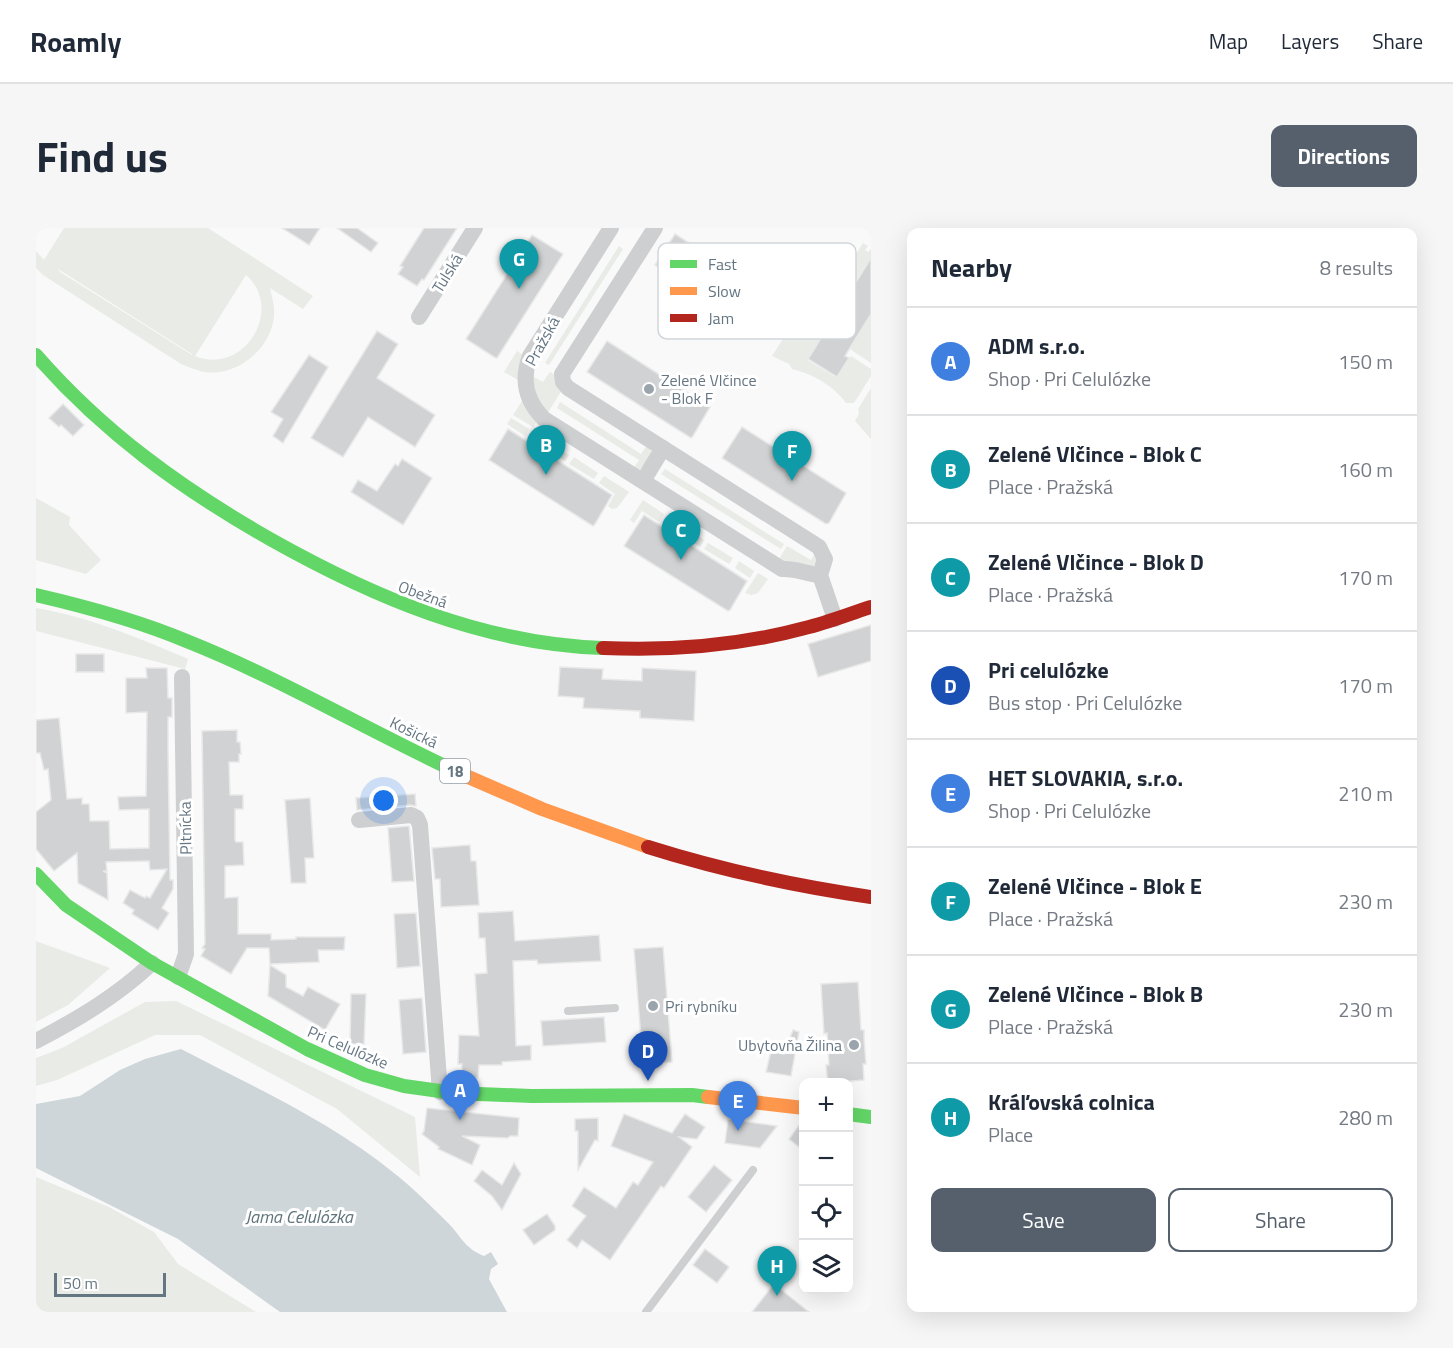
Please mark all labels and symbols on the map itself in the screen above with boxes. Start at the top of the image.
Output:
pin: G [500,239,538,289]
legend [658,243,856,339]
street label: Tulská [426,249,468,297]
text: Fast [708,252,737,276]
text: Slow [708,279,741,303]
text: Jam [708,306,734,330]
street label: Pražská [519,312,565,370]
place label: Zelené Vlčince - Blok F [661,368,757,410]
marker: Zelené Vlčince - Blok F [642,382,656,396]
pin: B [526,426,566,475]
pin: F [772,432,812,481]
pin: C [662,510,700,560]
street label: Obežná [395,574,451,614]
street label: Košická [386,710,442,754]
road number: 18 [440,759,470,783]
your location [369,786,398,815]
street label: Pltnícka [173,801,197,855]
place label: Pri rybníku [665,994,737,1018]
marker: Pri rybníku [646,999,660,1013]
street label: Pri Celulózke [304,1019,392,1075]
pin: D [628,1032,668,1081]
place label: Ubytovňa Žilina [738,1033,842,1057]
marker: Ubytovňa Žilina [847,1038,861,1052]
pin: A [440,1070,480,1120]
pin: E [718,1082,758,1131]
water label: Jama Celulózka [245,1203,354,1230]
pin: H [758,1246,796,1296]
scale bar [54,1270,166,1298]

